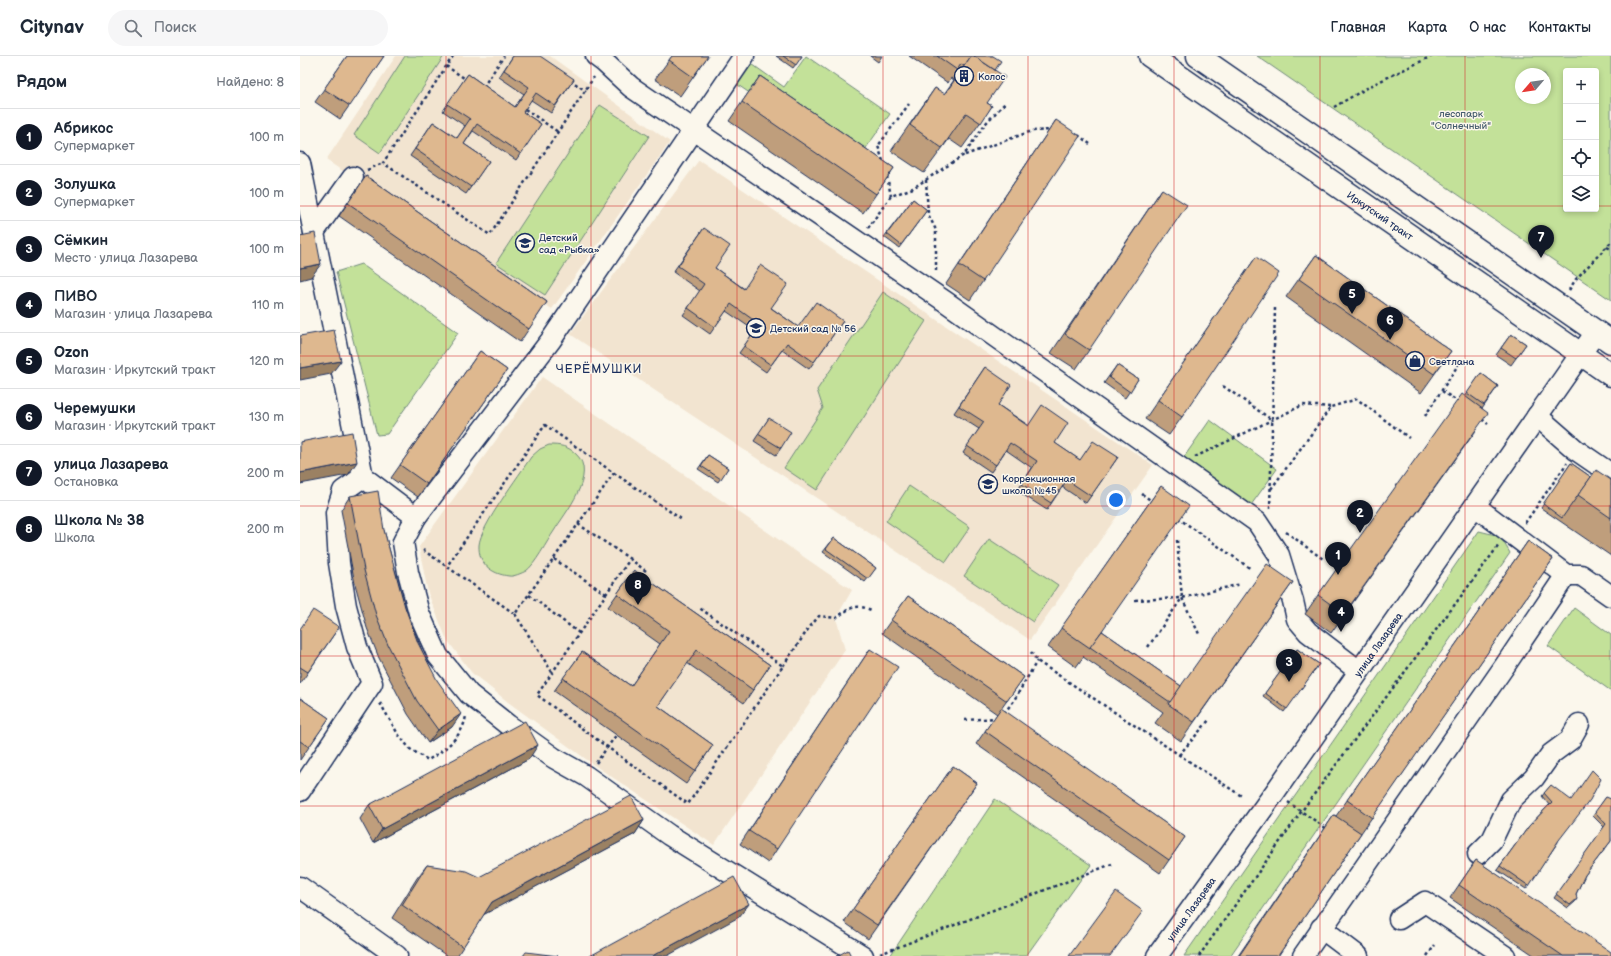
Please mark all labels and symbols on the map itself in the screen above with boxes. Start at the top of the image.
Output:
building icon: Колос [953,65,975,87]
north arrow [1515,68,1551,104]
place label: Колос [978,71,1005,83]
park label: лесопарк "Солнечный" [1431,108,1491,132]
street label: Иркутский тракт [1344,189,1415,243]
pin: 7 [1528,225,1554,258]
school or university icon: Детский сад «Рыбка» [514,232,536,254]
place label: Детский сад «Рыбка» [539,232,600,256]
pin: 5 [1339,281,1365,314]
pin: 6 [1377,307,1403,340]
school or university icon: Детский сад № 56 [745,317,767,339]
place label: Детский сад № 56 [770,323,856,335]
shop icon: Светлана [1404,350,1426,372]
place label: Светлана [1429,356,1474,368]
district label: ЧЕРЁМУШКИ [556,361,642,377]
school or university icon: Коррекционная школа №45 [977,473,999,495]
place label: Коррекционная школа №45 [1002,473,1076,497]
your location [1106,490,1126,510]
pin: 2 [1347,500,1373,533]
pin: 1 [1325,542,1351,575]
pin: 8 [625,572,651,605]
pin: 4 [1328,599,1354,632]
street label: улица Лазарева [1352,610,1405,680]
pin: 3 [1276,649,1302,682]
street label: улица Лазарева [1165,875,1219,944]

